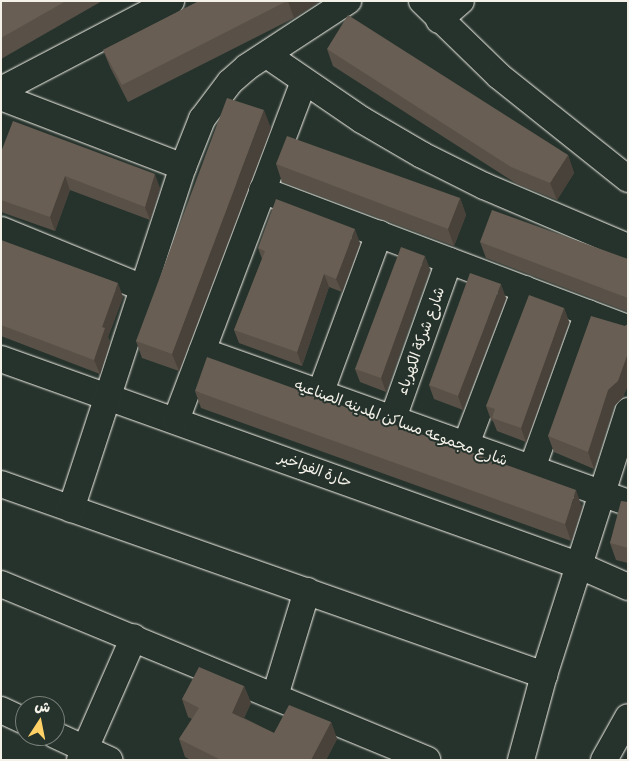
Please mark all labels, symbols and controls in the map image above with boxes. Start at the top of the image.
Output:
street label: شارع شركة الكهرباء [393,285,449,397]
street label: شارع مجموعه مساكن المدينه الصناعيه [292,376,510,470]
street label: حارة الفواخير [276,448,354,492]
north arrow [15,696,65,746]
text: ش [34,697,52,717]

